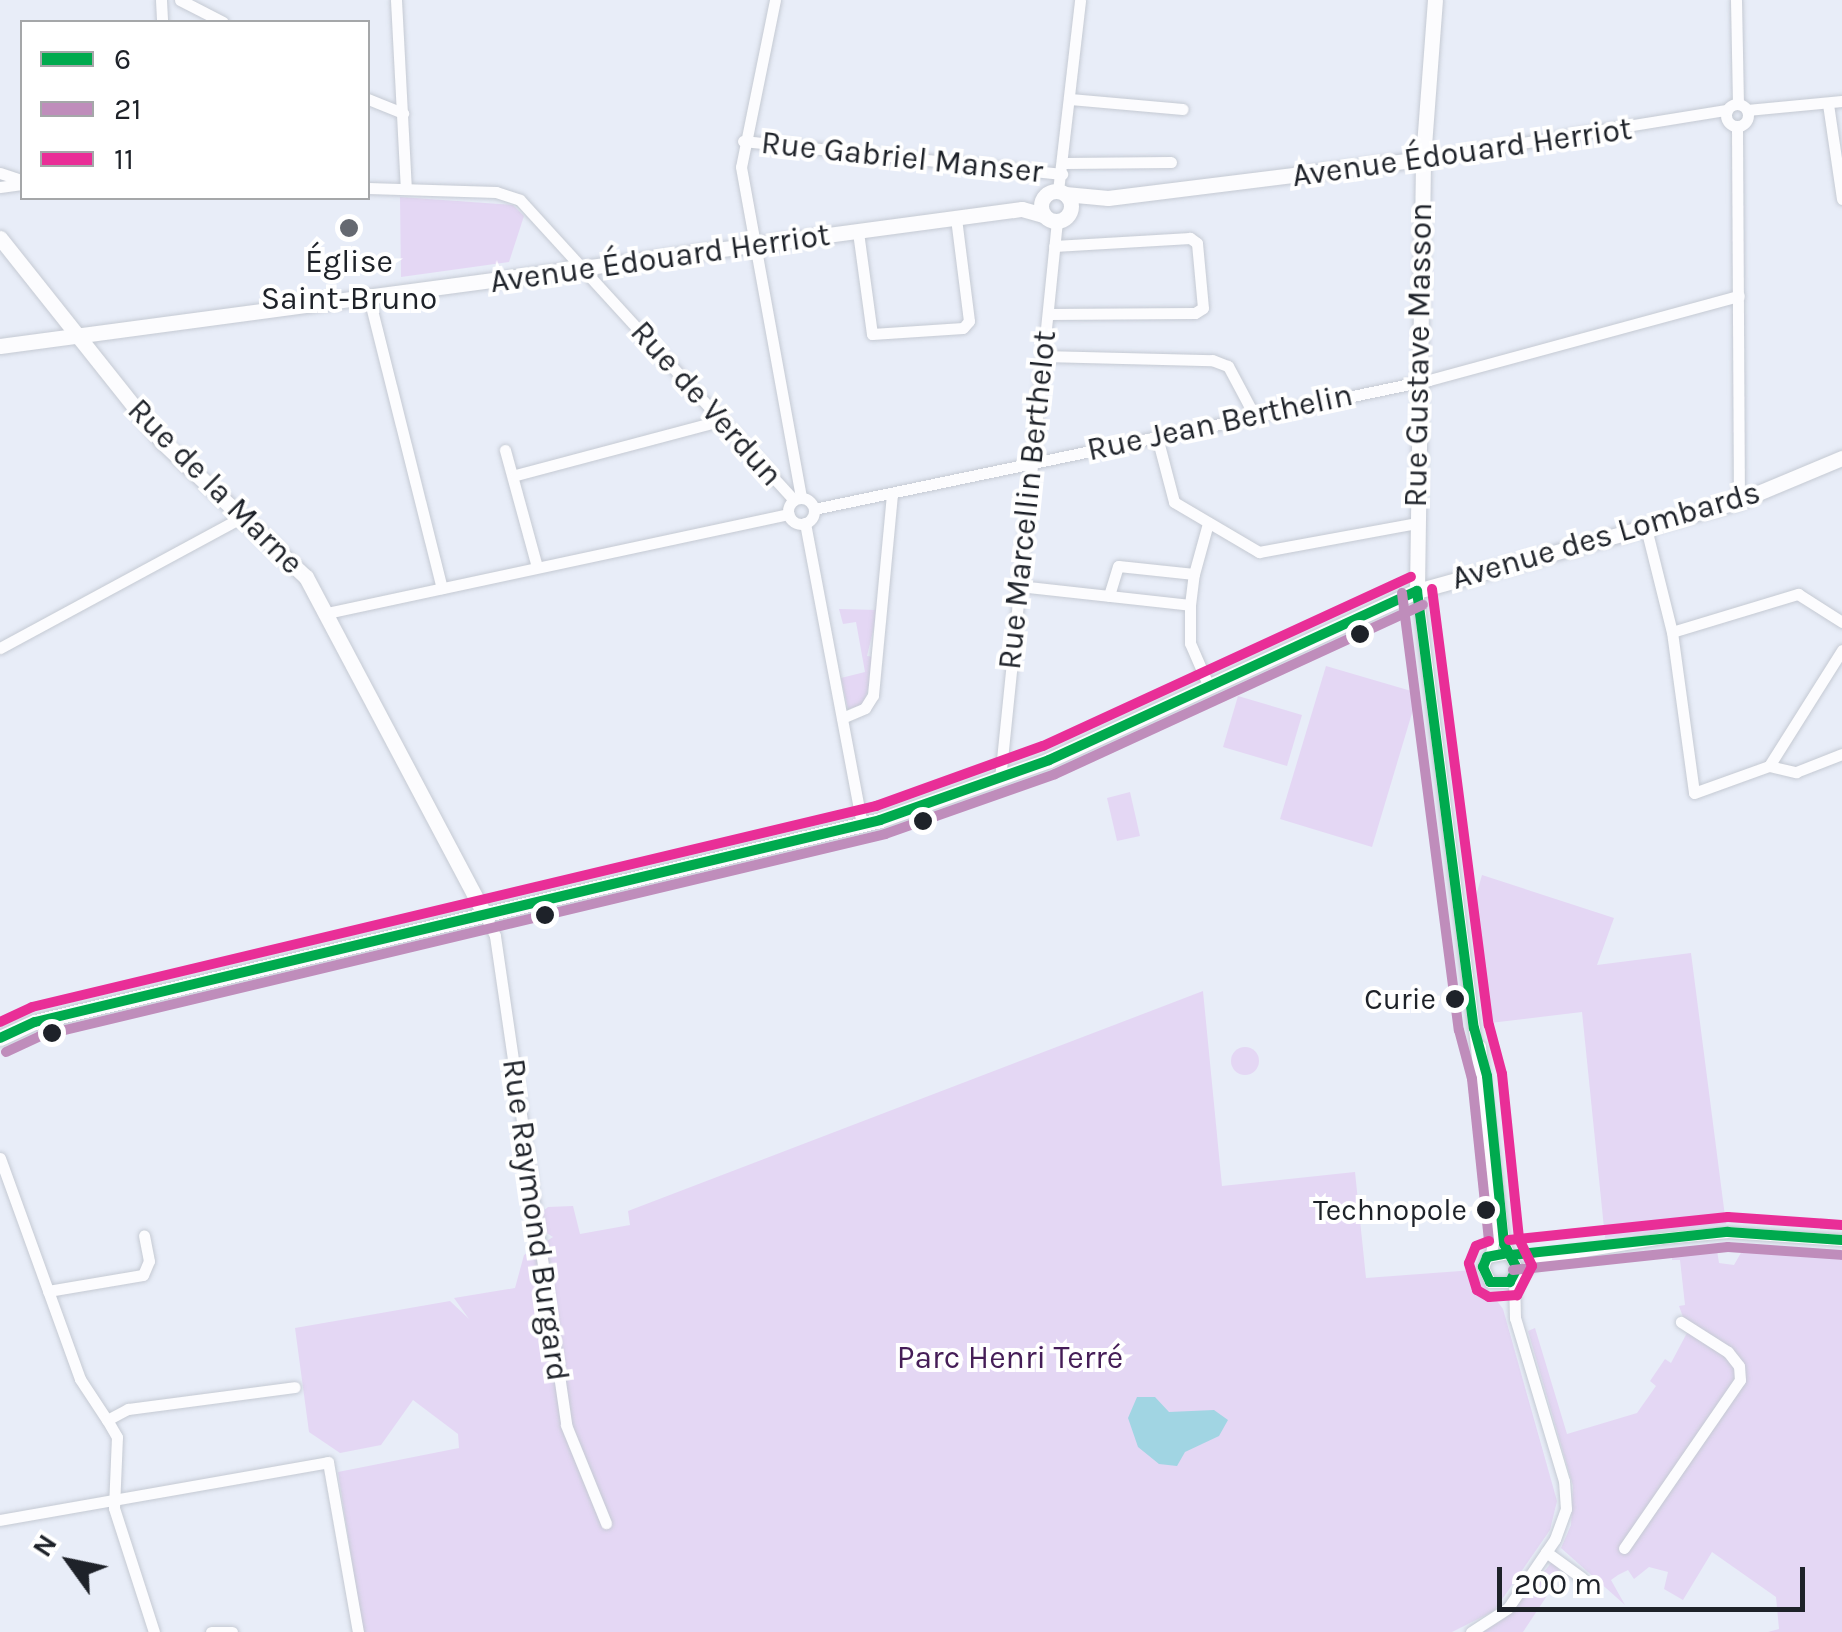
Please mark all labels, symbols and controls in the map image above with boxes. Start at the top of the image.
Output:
legend [20,20,370,200]
text: 6 [114,41,131,77]
text: 21 [114,91,141,127]
street label: Avenue Édouard Herriot [1290,110,1634,196]
street label: Rue Gabriel Manser [759,124,1045,192]
text: 11 [114,141,134,177]
street label: Rue Gustave Masson [1397,202,1441,508]
street label: Avenue Édouard Herriot [488,216,832,302]
marker: Église Saint-Bruno [338,217,360,239]
place label: Église Saint-Bruno [261,244,437,319]
street label: Rue de Verdun [622,314,790,494]
street label: Rue Marcellin Berthelot [991,329,1065,671]
street label: Rue Jean Berthelin [1084,376,1356,470]
street label: Rue de la Marne [119,391,311,583]
street label: Avenue des Lombards [1447,474,1765,598]
unlabelled marker [1350,624,1370,644]
unlabelled marker [913,811,933,831]
unlabelled marker [535,905,555,925]
place label: Curie [1364,981,1436,1017]
marker: Curie [1445,989,1465,1009]
unlabelled marker [42,1023,62,1043]
street label: Rue Raymond Burgard [493,1056,577,1384]
place label: Technopole [1313,1192,1467,1228]
marker: Technopole [1476,1200,1496,1220]
park label: Parc Henri Terré [897,1339,1123,1377]
north arrow [20,1512,120,1612]
text: N [25,1528,64,1563]
scale bar [1502,1547,1810,1609]
text: 200 m [1514,1566,1602,1602]

